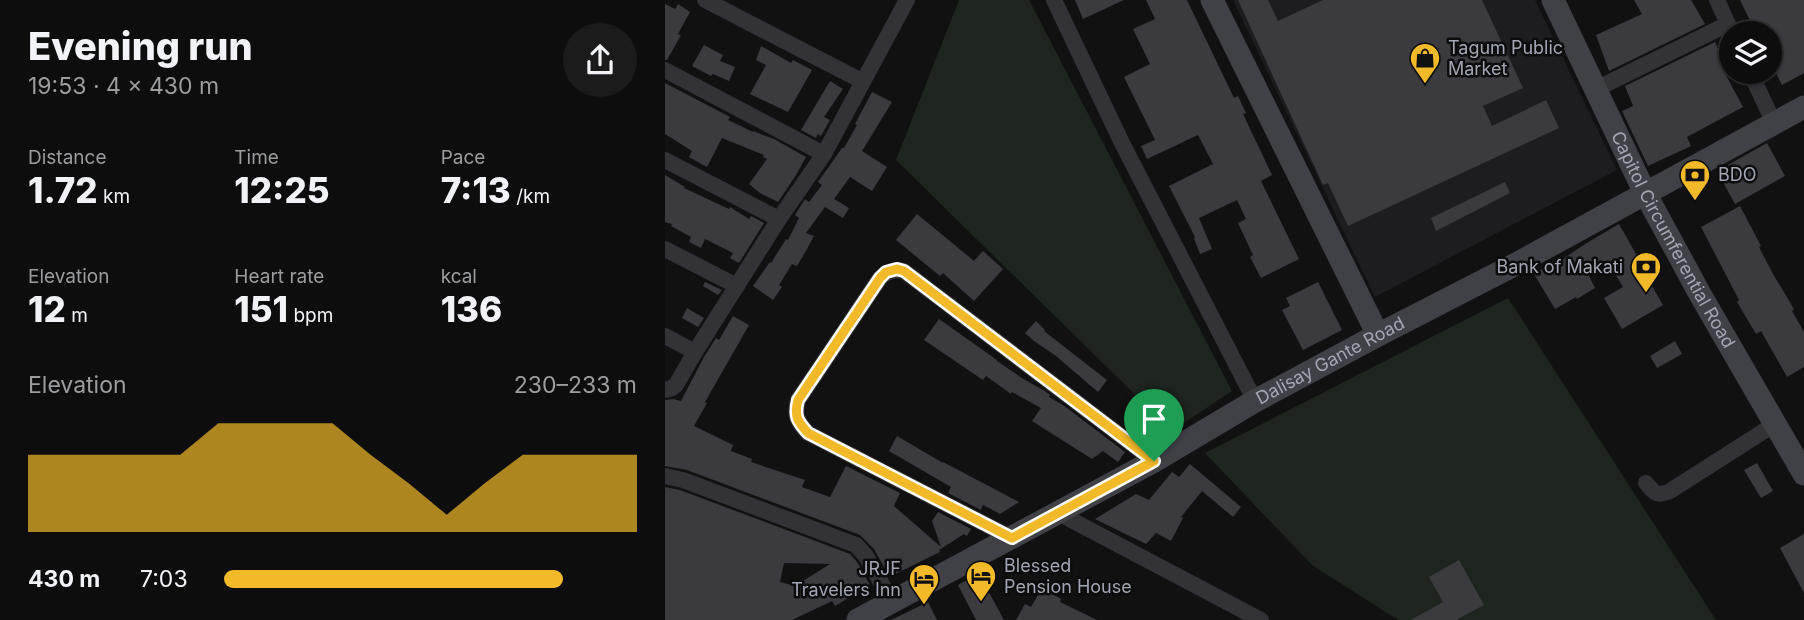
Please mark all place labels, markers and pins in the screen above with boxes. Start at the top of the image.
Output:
place label: Tagum Public Market [1448,37,1563,79]
shop icon: Tagum Public Market [1408,41,1442,85]
bank icon: BDO [1678,158,1712,202]
place label: BDO [1718,164,1757,185]
bank icon: Bank of Makati [1629,250,1663,294]
place label: Bank of Makati [1496,256,1623,277]
pin [1124,389,1184,461]
place label: Blessed Pension House [1004,555,1132,597]
place label: JRJF Travelers Inn [791,558,901,600]
hotel icon: Blessed Pension House [964,559,998,603]
hotel icon: JRJF Travelers Inn [907,562,941,606]

